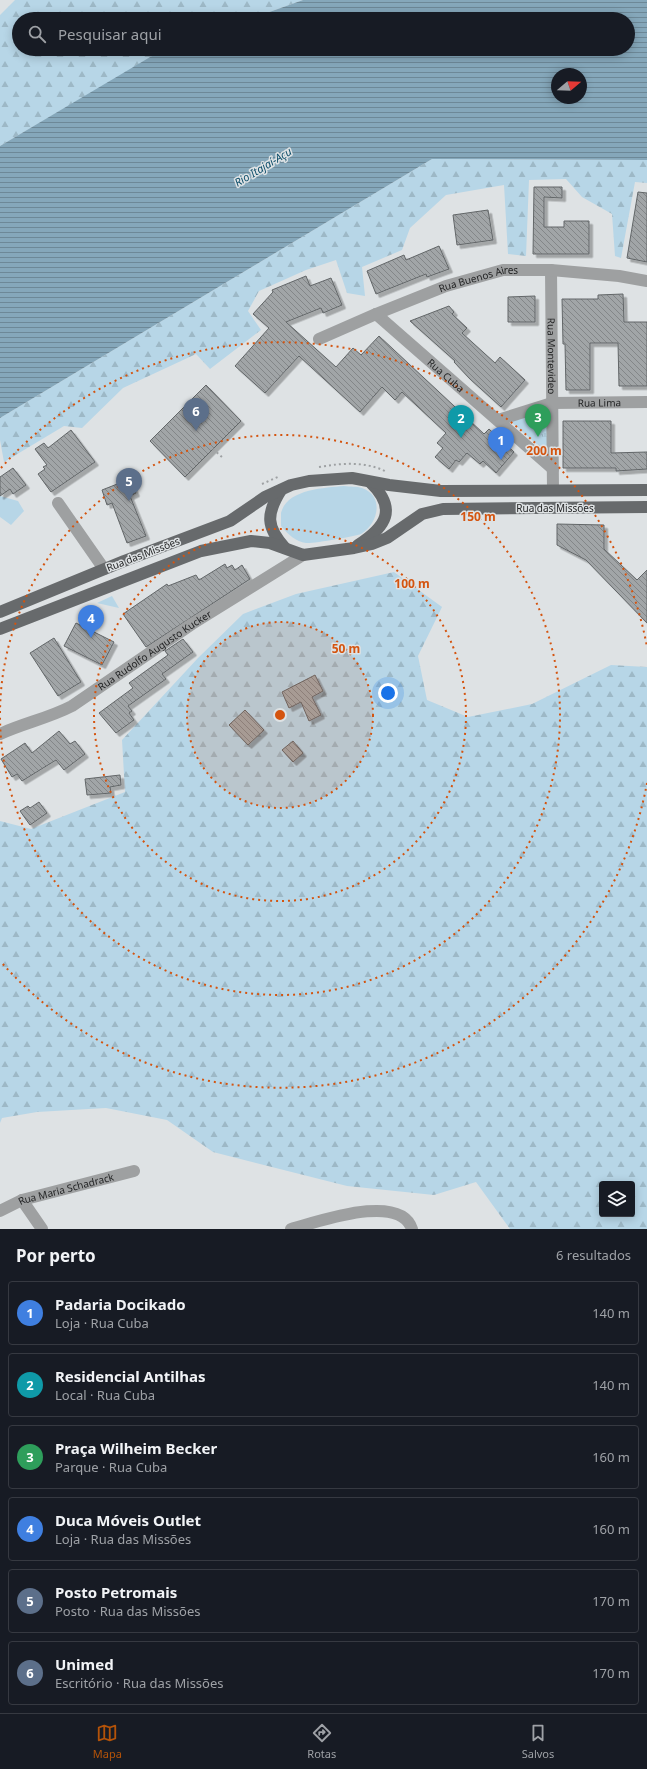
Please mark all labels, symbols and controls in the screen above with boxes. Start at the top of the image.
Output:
search box [12,12,635,56]
icon: search [26,23,48,45]
text: Pesquisar aqui [58,24,162,44]
north arrow [551,68,587,104]
water label: Rio Itajaí-Açu [231,143,295,190]
street label: Rua Buenos Aires [436,263,518,295]
street label: Rua Montevideo [544,318,559,394]
street label: Rua Cuba [424,355,467,395]
street label: Rua Lima [578,395,621,410]
pin: 6 [183,398,209,431]
pin: 3 [525,404,551,437]
pin: 2 [448,405,474,438]
pin: 1 [488,427,514,460]
text: 200 m [526,442,562,459]
pin: 5 [116,468,142,501]
street label: Rua das Missões [516,501,594,515]
text: 150 m [460,508,496,525]
street label: Rua das Missões [104,534,182,574]
text: 100 m [394,575,430,592]
pin: 4 [78,605,104,638]
street label: Rua Rudolfo Augusto Kucker [95,607,214,693]
text: 50 m [332,640,360,657]
your location [378,683,398,703]
centre of rings [273,708,287,722]
street label: Rua Maria Schadrack [16,1169,116,1208]
map controls [599,1181,635,1217]
button: layers [599,1181,635,1217]
text: Por perto [16,1244,96,1267]
text: 6 resultados [556,1246,631,1264]
text: Padaria Docikado [55,1294,186,1314]
text: 1 [26,1304,34,1322]
text: 140 m [592,1304,630,1322]
text: Loja · Rua Cuba [55,1314,149,1332]
text: Residencial Antilhas [55,1366,205,1386]
text: 2 [26,1376,34,1394]
text: 140 m [592,1376,630,1394]
text: Local · Rua Cuba [55,1386,155,1404]
text: Praça Wilheim Becker [55,1438,217,1458]
text: 3 [26,1448,34,1466]
text: 160 m [592,1448,630,1466]
text: Parque · Rua Cuba [55,1458,167,1476]
text: Duca Móveis Outlet [55,1510,201,1530]
text: 4 [26,1520,34,1538]
text: 160 m [592,1520,630,1538]
text: Loja · Rua das Missões [55,1530,191,1548]
text: Posto Petromais [55,1582,177,1602]
text: 5 [26,1592,34,1610]
text: 170 m [592,1592,630,1610]
text: Posto · Rua das Missões [55,1602,200,1620]
text: Unimed [55,1654,114,1674]
text: 6 [26,1664,34,1682]
text: 170 m [592,1664,630,1682]
text: Escritório · Rua das Missões [55,1674,224,1692]
tab: Mapa [93,1722,122,1761]
tab: Rotas [307,1722,336,1761]
tab: Salvos [522,1722,554,1761]

